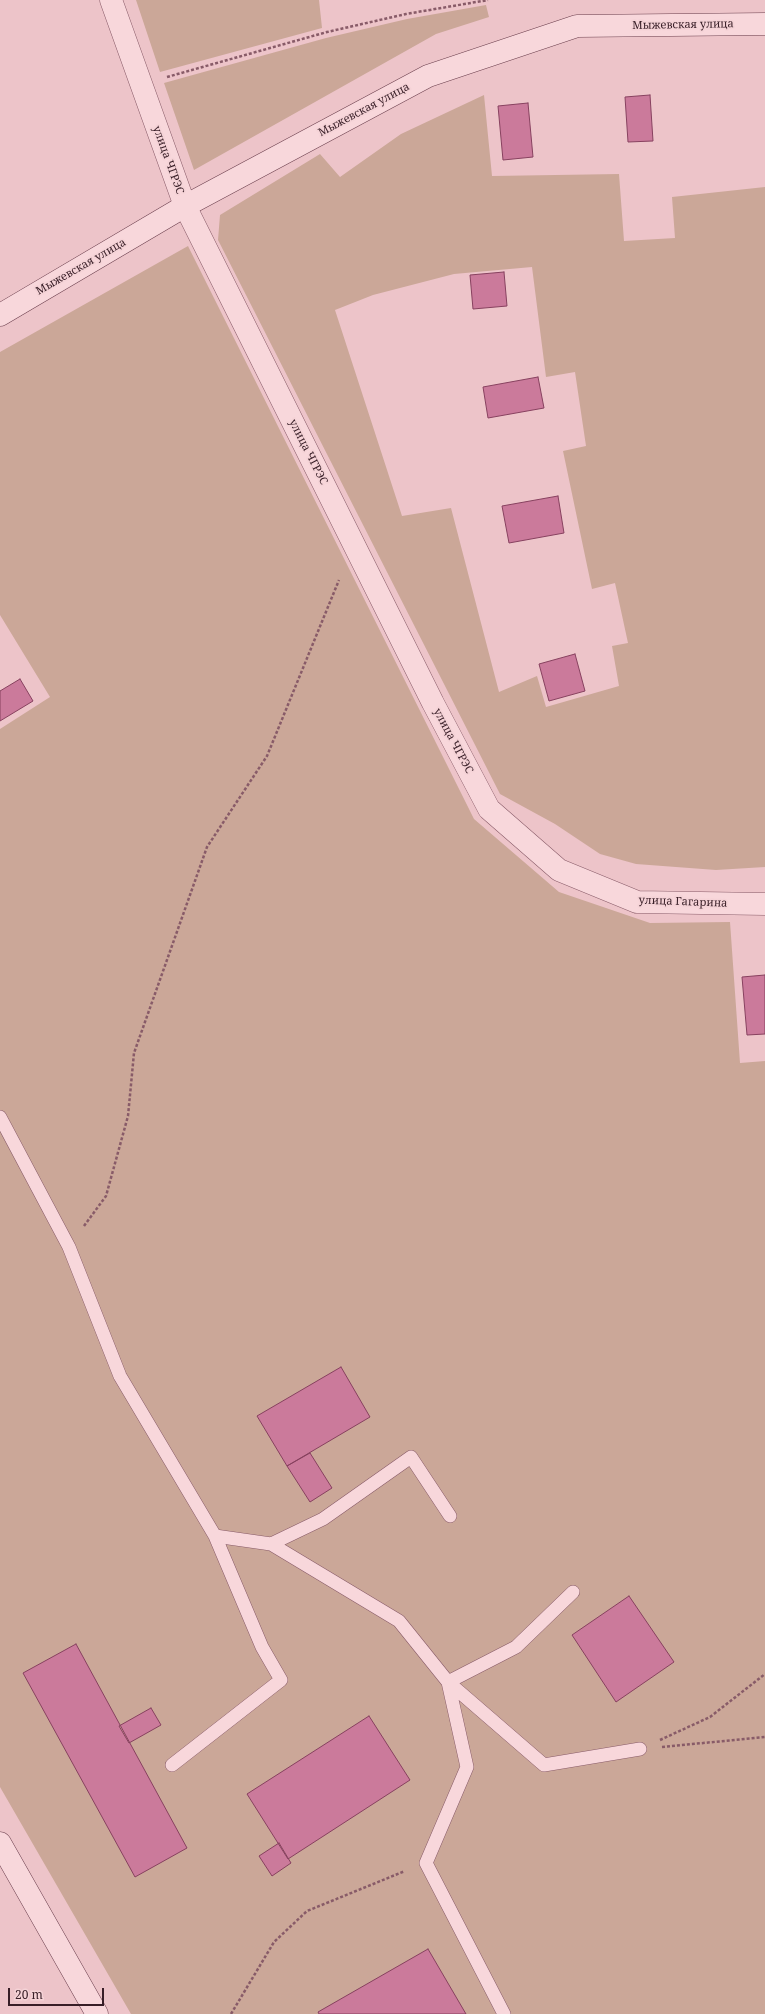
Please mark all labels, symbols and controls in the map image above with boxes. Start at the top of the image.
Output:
street label: Мыжевская улица [632,18,734,32]
street label: Мыжевская улица [316,80,412,140]
street label: улица ЧГРЭС [150,124,186,196]
street label: Мыжевская улица [34,236,128,298]
street label: улица ЧГРЭС [286,417,330,487]
street label: улица ЧГРЭС [430,706,476,776]
street label: улица Гагарина [638,894,728,910]
scale bar [10,1980,106,2006]
text: 20 m [15,1986,43,2003]

